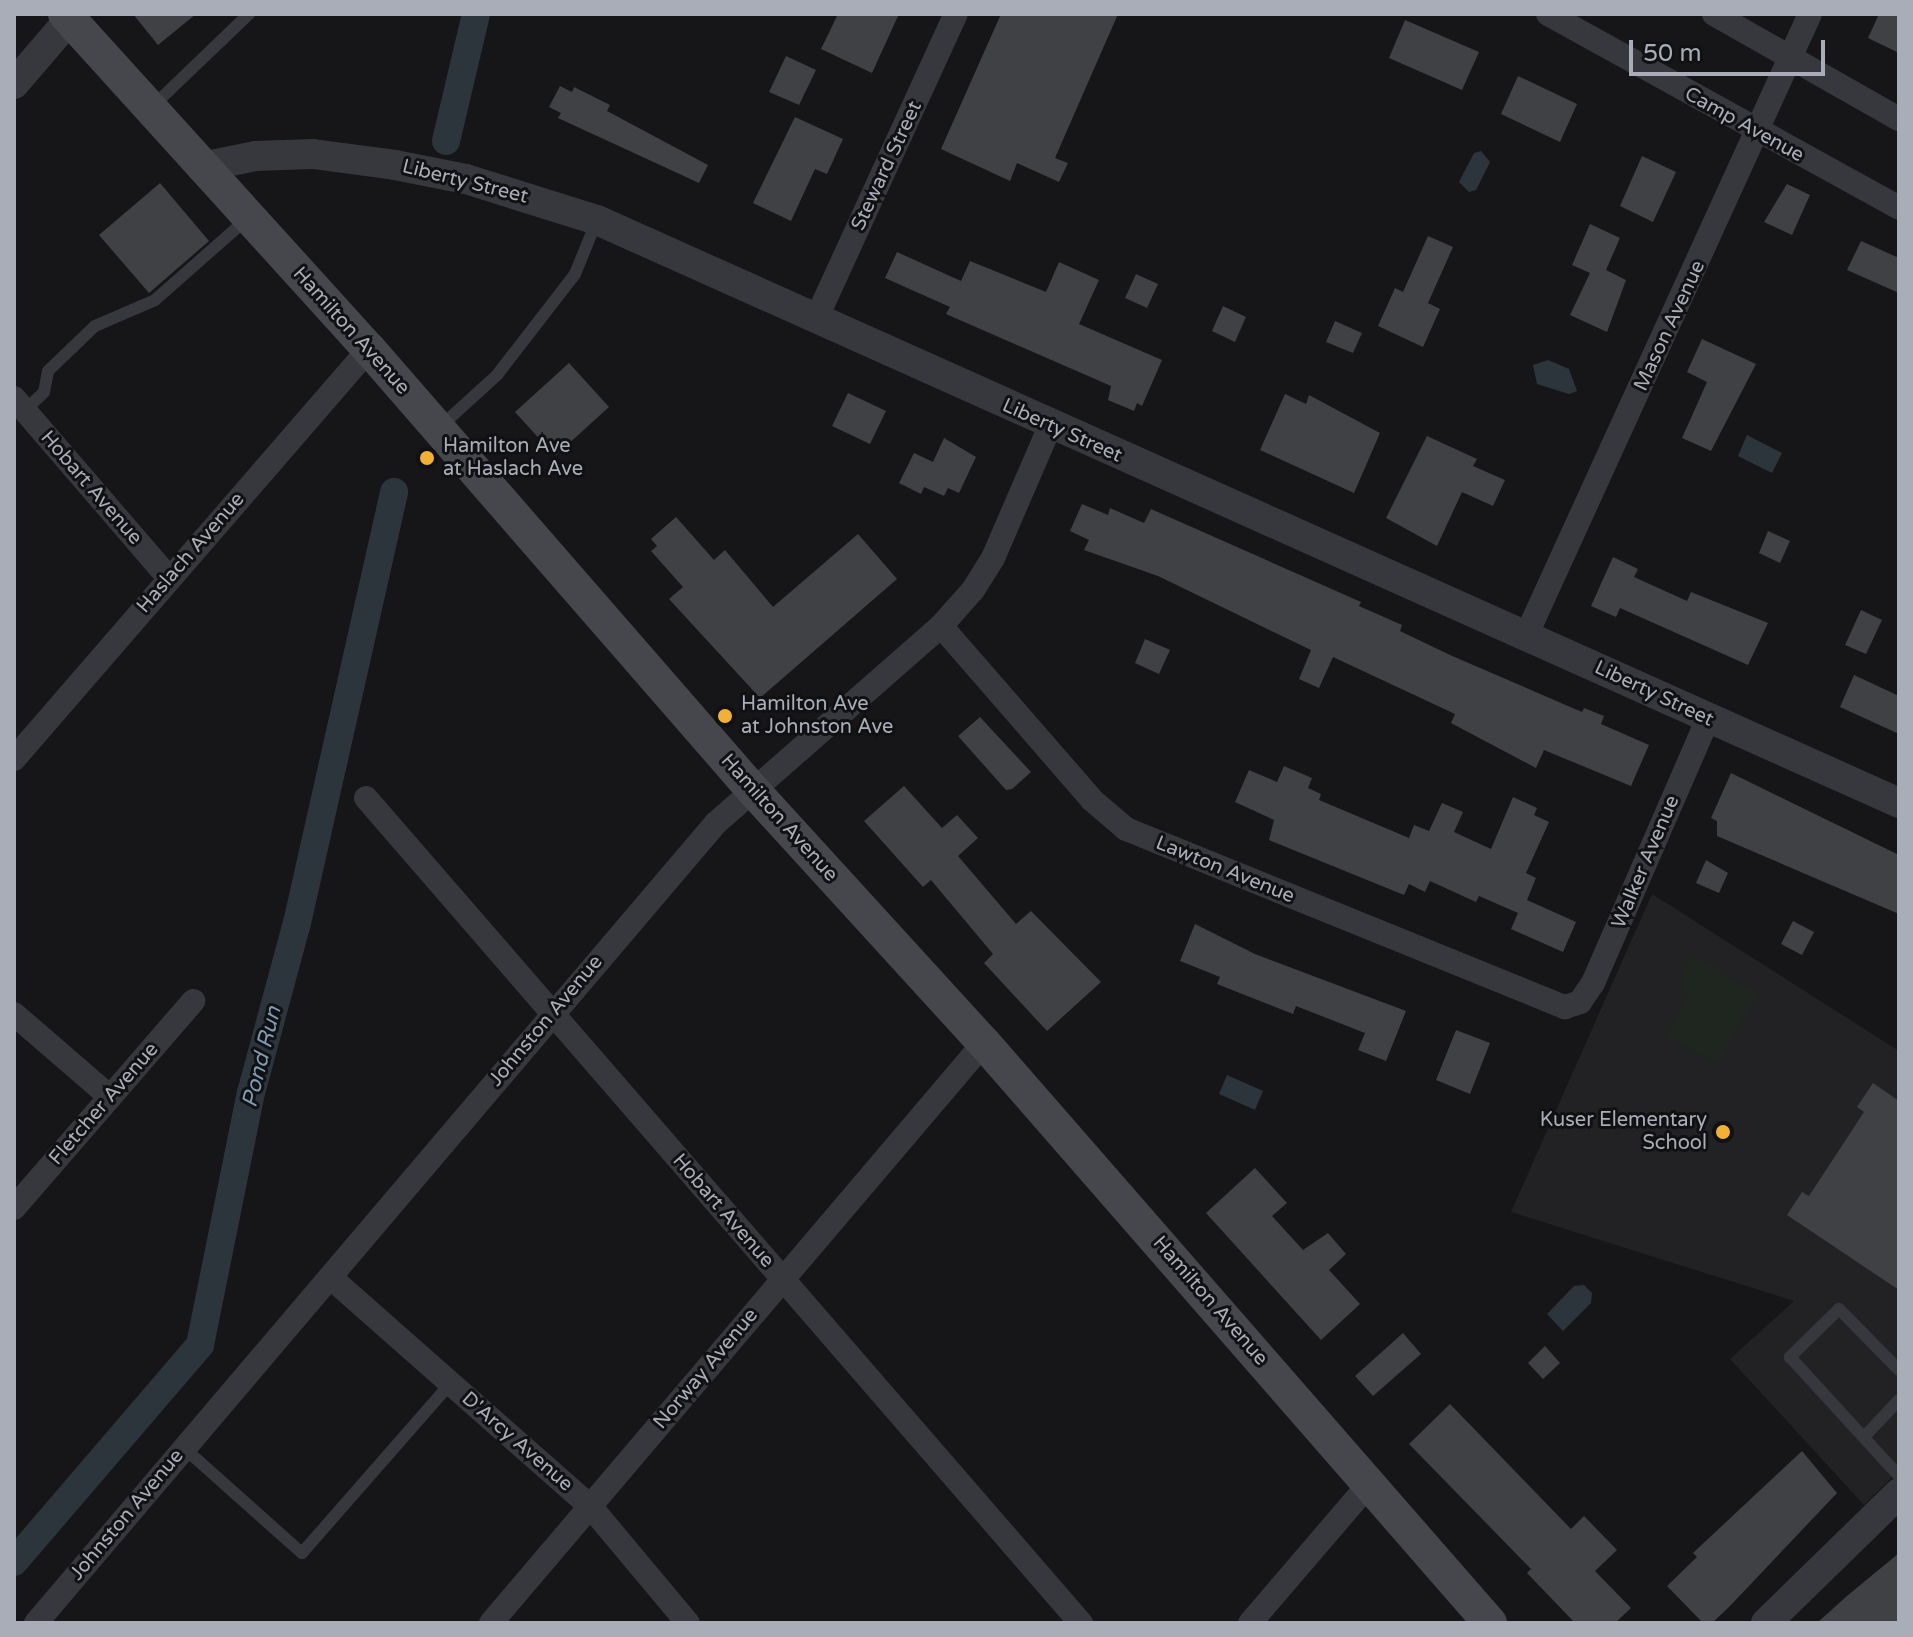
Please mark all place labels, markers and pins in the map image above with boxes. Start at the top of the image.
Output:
place label: Hamilton Ave at Haslach Ave [443,434,583,481]
marker: Hamilton Ave at Haslach Ave [418,449,436,467]
place label: Hamilton Ave at Johnston Ave [741,692,893,739]
marker: Hamilton Ave at Johnston Ave [716,707,734,725]
place label: Kuser Elementary School [1540,1108,1707,1155]
marker: Kuser Elementary School [1714,1123,1732,1141]

